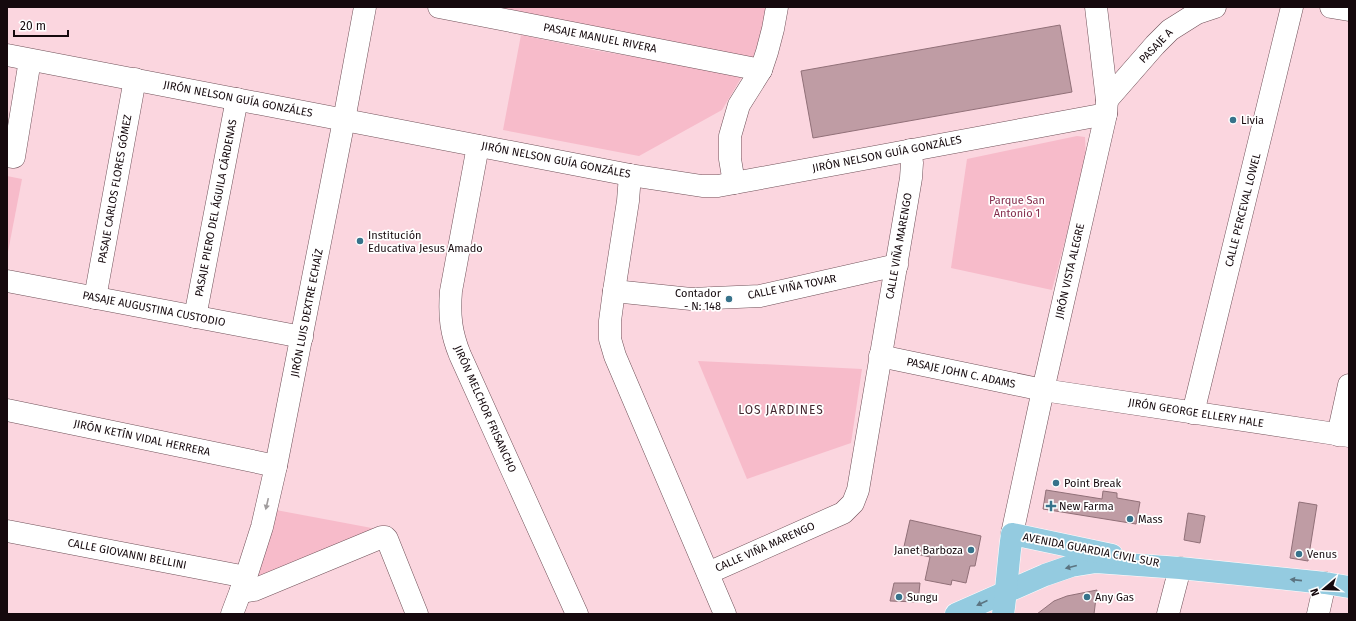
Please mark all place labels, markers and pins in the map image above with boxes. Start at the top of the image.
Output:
place label: Livia [1241,114,1264,127]
marker: Livia [1228,115,1238,125]
place label: Institución Educativa Jesus Amado [368,229,483,255]
marker: Institución Educativa Jesus Amado [355,236,365,246]
place label: Contador - N: 148 [675,287,722,313]
marker: Contador - N: 148 [724,294,734,304]
place label: Point Break [1064,477,1121,490]
marker: Point Break [1051,478,1061,488]
place label: New Farma [1059,500,1114,513]
marker: New Farma [1046,501,1056,511]
place label: Mass [1138,513,1163,526]
marker: Mass [1125,514,1135,524]
place label: Janet Barboza [894,544,963,557]
marker: Janet Barboza [966,545,976,555]
place label: Venus [1307,548,1337,561]
marker: Venus [1294,549,1304,559]
place label: Sungu [907,591,938,604]
place label: Any Gas [1095,591,1134,604]
marker: Sungu [894,592,904,602]
marker: Any Gas [1082,592,1092,602]

